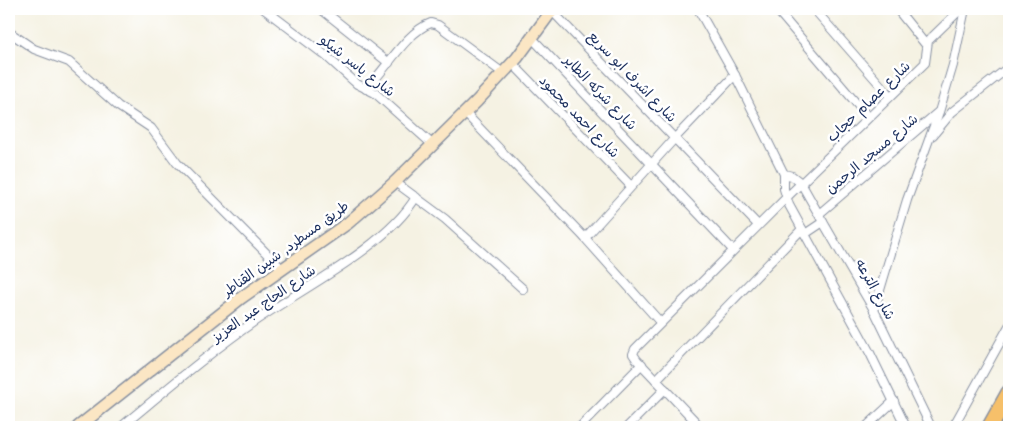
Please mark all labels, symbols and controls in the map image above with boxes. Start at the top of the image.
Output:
street label: شارع اشرف ابو سريع [583,25,682,127]
street label: شارع ياسر شيكو [315,28,400,101]
street label: شارع شركه الطاير [559,49,642,134]
street label: شارع عصام حجاب [821,56,915,147]
street label: شارع احمد محمود [535,70,625,162]
street label: شارع مسجد الرحمن [820,108,922,198]
street label: طريق مسطرد, شبين القناطر [217,195,353,302]
street label: شارع الترعه [851,255,901,323]
street label: شارع الحاج عبد العزيز [206,259,319,347]

